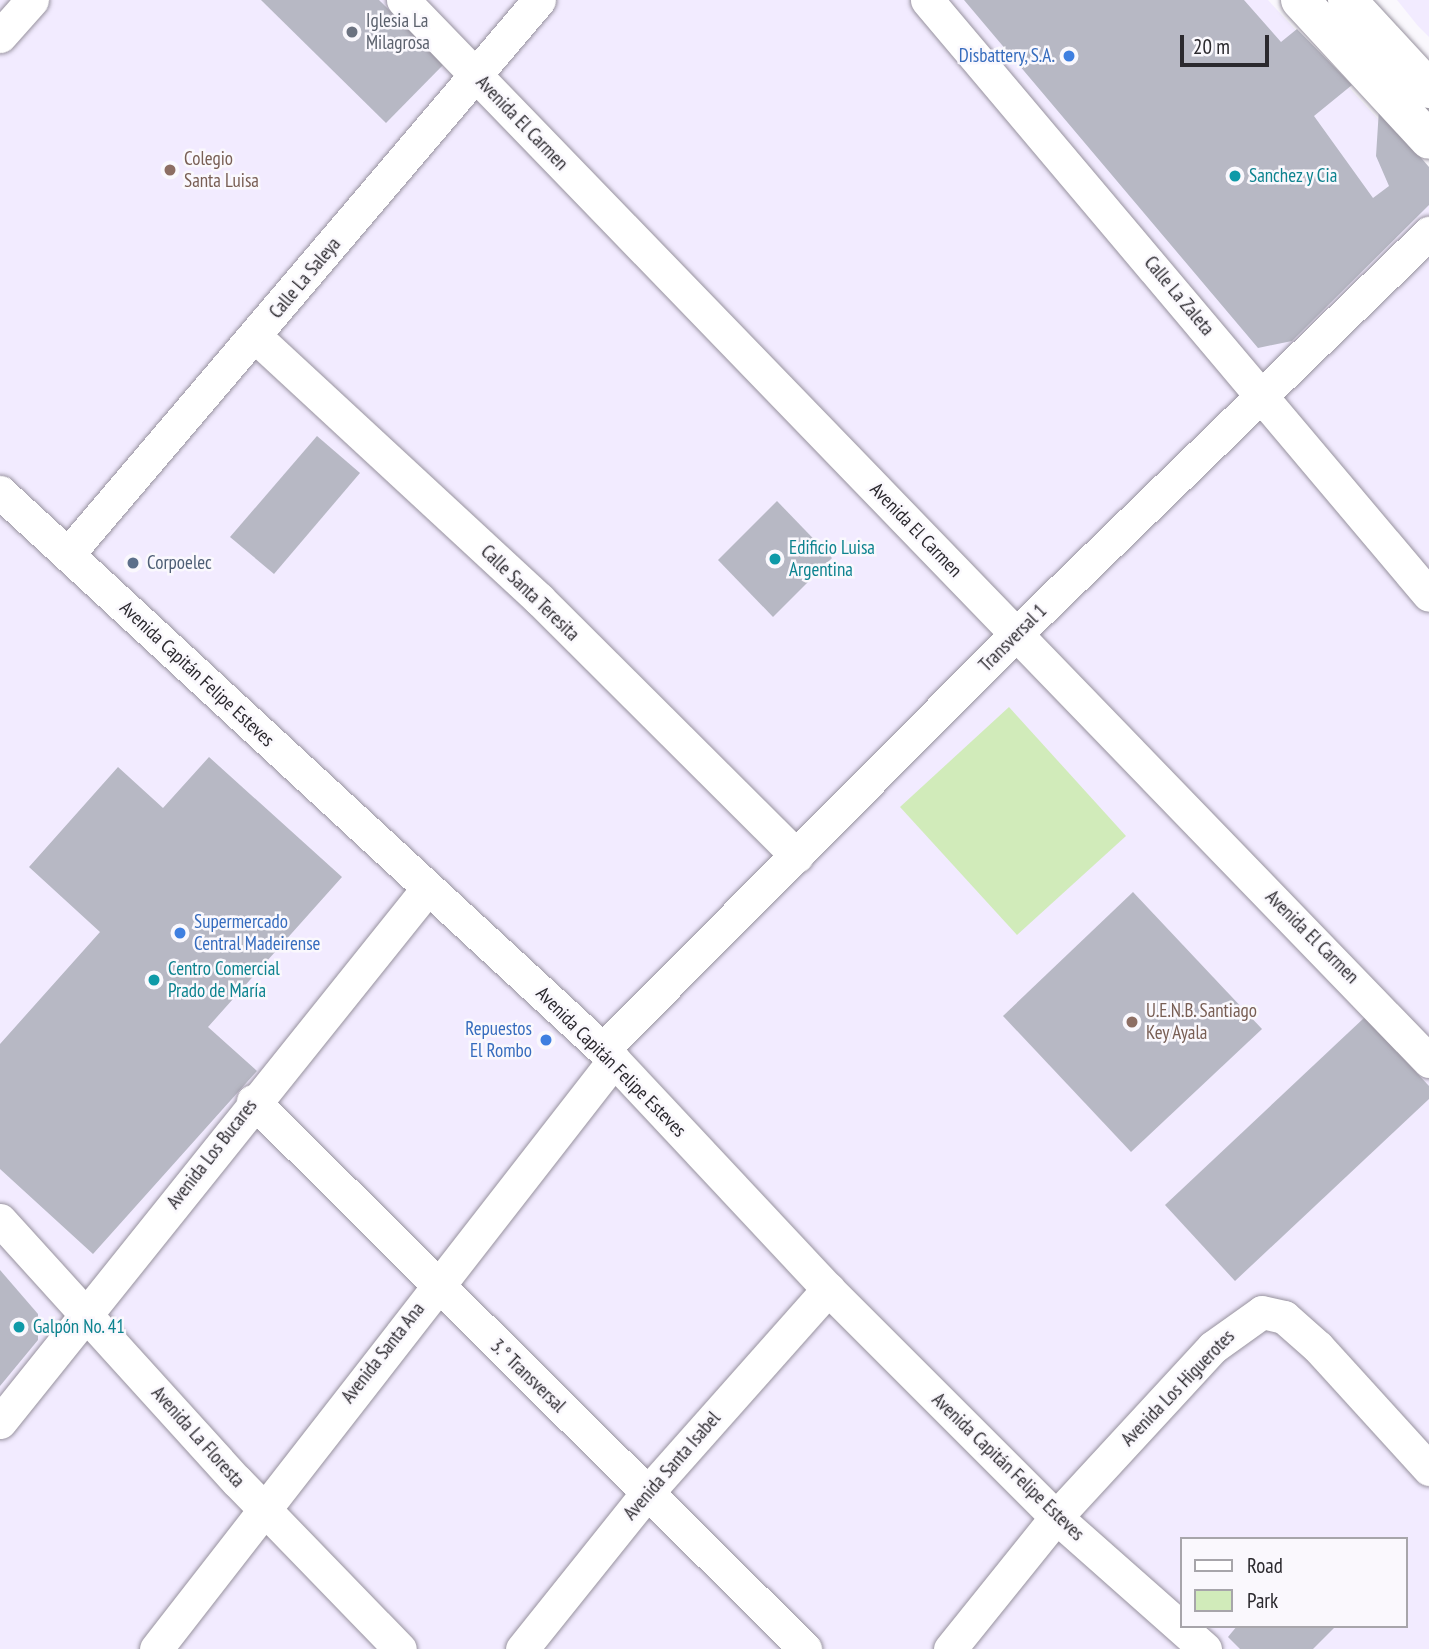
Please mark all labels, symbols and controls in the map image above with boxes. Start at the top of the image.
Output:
place label: Iglesia La Milagrosa [366,10,430,54]
scale bar [1184,21,1273,65]
marker: Iglesia La Milagrosa [344,24,360,40]
text: 20 m [1193,33,1230,60]
place label: Disbattery, S.A. [957,45,1055,67]
marker: Disbattery, S.A. [1061,48,1077,64]
street label: Avenida El Carmen [471,71,573,175]
place label: Colegio Santa Luisa [184,148,259,192]
marker: Colegio Santa Luisa [162,162,178,178]
place label: Sanchez y Cia [1249,165,1338,187]
marker: Sanchez y Cia [1227,168,1243,184]
street label: Calle La Saleya [265,233,345,323]
street label: Calle La Zaleta [1139,252,1219,340]
street label: Avenida El Carmen [865,478,967,582]
place label: Edificio Luisa Argentina [789,537,875,581]
street label: Calle Santa Teresita [476,540,584,646]
marker: Edificio Luisa Argentina [767,551,783,567]
place label: Corpoelec [147,552,212,574]
marker: Corpoelec [125,555,141,571]
street label: Avenida Capitán Felipe Esteves [115,597,279,751]
street label: Transversal 1 [975,600,1051,676]
street label: Avenida El Carmen [1261,886,1363,988]
place label: Supermercado Central Madeirense [194,911,320,955]
marker: Supermercado Central Madeirense [172,925,188,941]
place label: Centro Comercial Prado de María [168,958,280,1002]
marker: Centro Comercial Prado de María [146,972,162,988]
street label: Avenida Capitán Felipe Esteves [531,982,691,1142]
place label: U.E.N.B. Santiago Key Ayala [1146,1000,1258,1044]
marker: U.E.N.B. Santiago Key Ayala [1124,1014,1140,1030]
place label: Repuestos El Rombo [465,1018,532,1062]
marker: Repuestos El Rombo [538,1032,554,1048]
street label: Avenida Los Bucares [162,1095,262,1213]
street label: Avenida Santa Ana [337,1298,429,1408]
place label: Galpón No. 41 [33,1316,126,1338]
marker: Galpón No. 41 [11,1319,27,1335]
street label: Avenida Los Higuerotes [1117,1325,1239,1451]
street label: 3.° Transversal [486,1335,570,1417]
street label: Avenida La Floresta [147,1382,249,1492]
street label: Avenida Capitán Felipe Esteves [927,1388,1089,1546]
street label: Avenida Santa Isabel [619,1407,725,1525]
legend [1180,1537,1408,1628]
text: Road [1247,1552,1283,1579]
text: Park [1247,1587,1278,1614]

